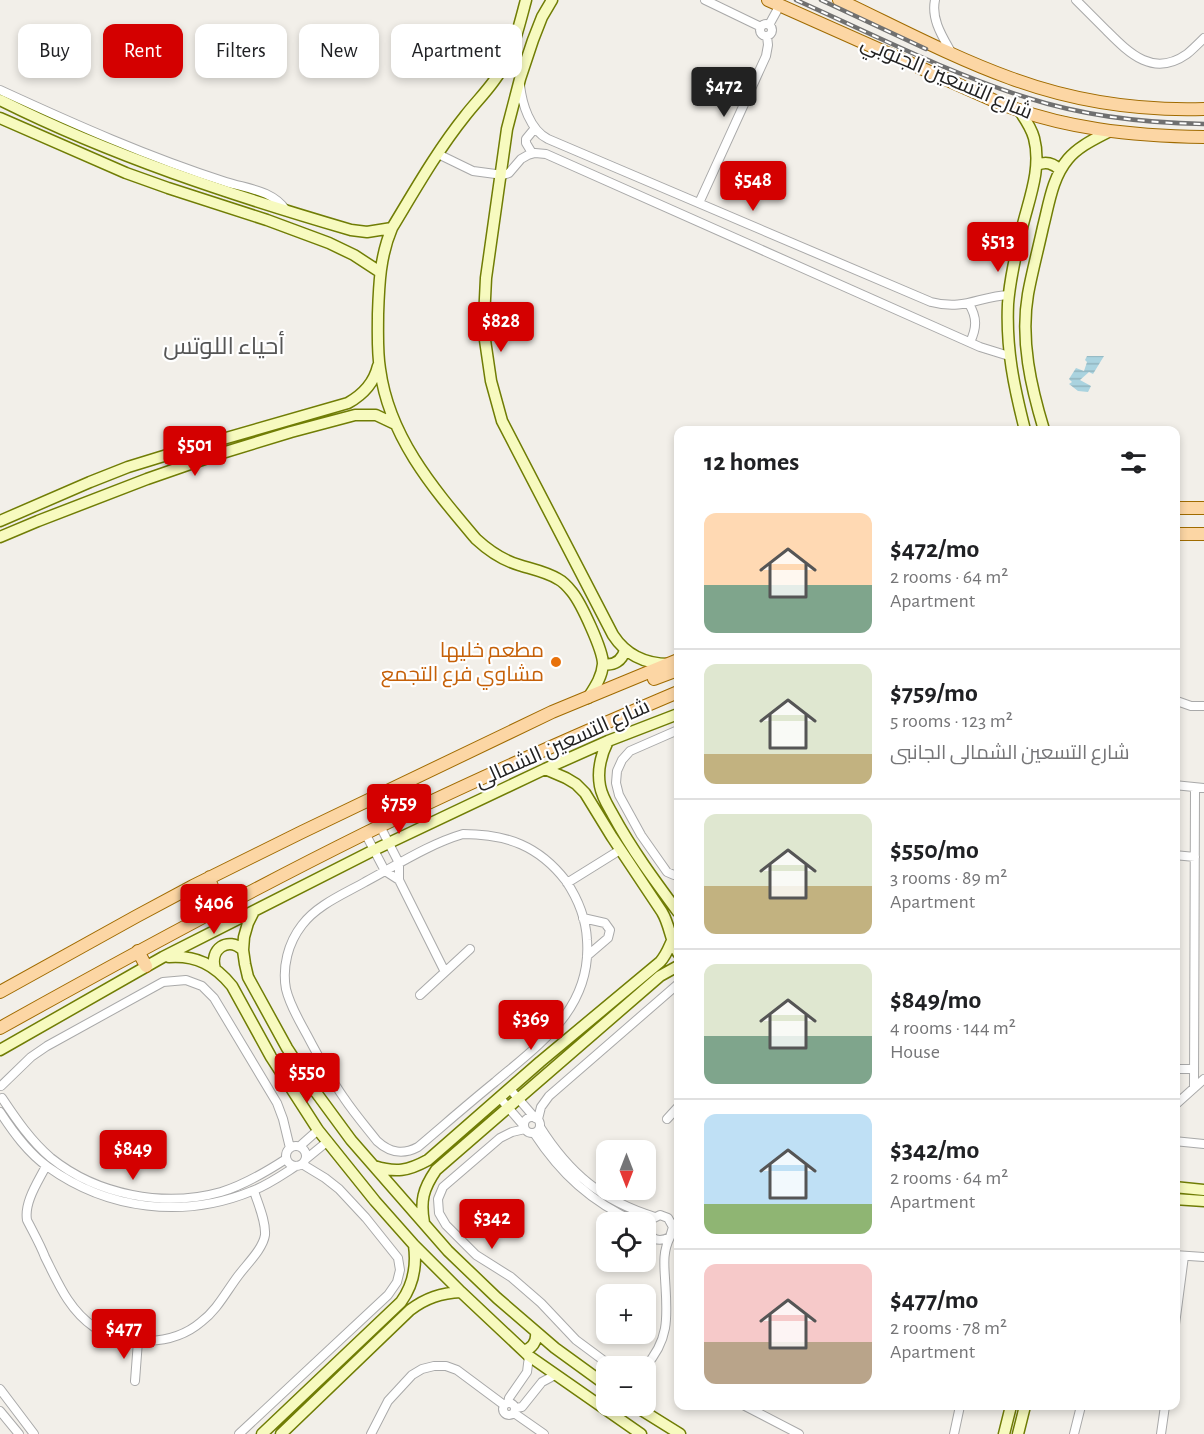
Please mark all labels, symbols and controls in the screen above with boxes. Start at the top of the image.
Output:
chip: Buy [18,24,91,78]
chip: Rent [103,24,183,78]
chip: Filters [195,24,287,78]
chip: New [299,24,379,78]
chip: Apartment [391,24,522,78]
street label: شارع التسعين الجنوبي [856,32,1036,128]
pin: $472 [688,67,760,118]
text: $472 [705,76,743,96]
pin: $548 [717,161,789,212]
text: $548 [734,170,772,190]
pin: $513 [962,222,1034,273]
text: $513 [981,231,1015,251]
pin: $828 [465,302,537,353]
text: $828 [482,311,520,331]
district label: أحياء اللوتس [163,330,285,360]
pin: $501 [159,426,231,477]
text: $501 [177,435,213,455]
icon: filters [1117,446,1150,479]
text: 12 homes [704,449,799,475]
text: $472/mo [890,536,979,562]
icon: home [752,537,824,609]
text: 2 rooms · 64 m² [890,567,1008,587]
text: Apartment [890,591,975,611]
place label: مطعم خليها مشاوي فرع التجمع [381,640,544,690]
marker: مطعم خليها مشاوي فرع التجمع [549,655,563,669]
text: $759/mo [890,680,978,706]
icon: home [752,688,824,760]
street label: شارع التسعين الشمالى [472,695,654,794]
text: 5 rooms · 123 m² [890,711,1013,731]
text: شارع التسعين الشمالى الجانبى [890,743,1129,763]
pin: $759 [363,784,435,835]
text: $759 [381,793,417,813]
text: $550/mo [890,837,979,863]
icon: home [752,838,824,910]
text: 3 rooms · 89 m² [890,868,1007,888]
pin: $406 [178,884,250,935]
text: Apartment [890,892,975,912]
text: $406 [194,893,234,913]
text: $849/mo [890,987,981,1013]
icon: home [752,988,824,1060]
pin: $369 [495,1000,567,1051]
text: $369 [513,1009,549,1029]
text: 4 rooms · 144 m² [890,1018,1016,1038]
text: House [890,1042,940,1062]
pin: $550 [271,1053,343,1104]
text: $550 [289,1062,325,1082]
pin: $849 [97,1130,169,1181]
text: $342/mo [890,1137,979,1163]
icon: home [752,1138,824,1210]
text: $849 [114,1139,152,1159]
north arrow [596,1140,656,1200]
map controls [596,1140,656,1416]
text: 2 rooms · 64 m² [890,1168,1008,1188]
text: Apartment [890,1192,975,1212]
pin: $342 [456,1199,528,1250]
text: $342 [473,1208,511,1228]
button: locate [596,1212,656,1272]
button: + [596,1284,656,1344]
text: $477/mo [890,1287,978,1313]
icon: home [752,1288,824,1360]
pin: $477 [88,1309,160,1360]
text: $477 [106,1318,142,1338]
text: 2 rooms · 78 m² [890,1318,1007,1338]
text: Apartment [890,1342,975,1362]
button: − [596,1356,656,1416]

